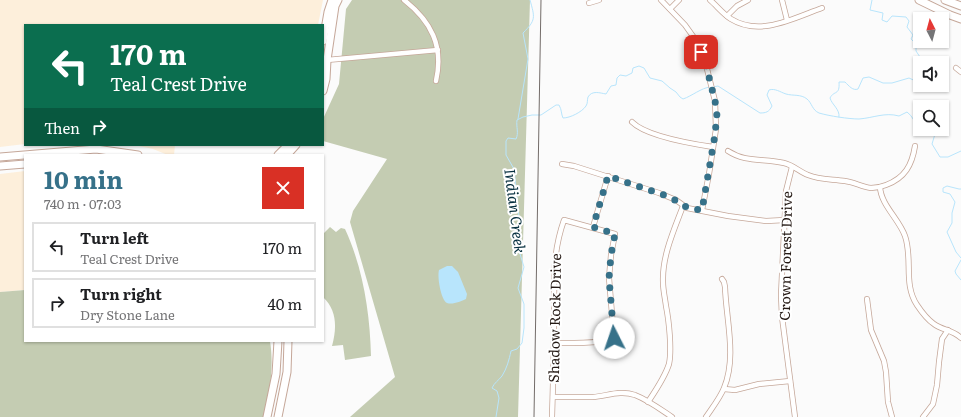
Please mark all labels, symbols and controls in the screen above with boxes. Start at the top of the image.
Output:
north arrow [913,12,949,48]
map controls [913,12,949,136]
text: 170 m [110,32,187,74]
pin [684,35,718,69]
icon: left [44,40,96,92]
icon: arrive [690,41,712,63]
button: sound [913,56,949,92]
text: Teal Crest Drive [110,70,247,97]
button: search [913,100,949,136]
text: Then [44,116,80,139]
icon: right [88,116,110,138]
text: 10 min [44,161,123,196]
button: close [262,167,304,209]
water label: Indian Creek [499,167,533,256]
street label: Crown Forest Drive [774,191,796,321]
text: 740 m · 07:03 [44,194,122,213]
text: Turn left [80,226,149,249]
icon: left [46,236,68,258]
text: 170 m [263,236,302,259]
text: Teal Crest Drive [80,249,179,268]
street label: Shadow Rock Drive [543,253,565,383]
text: Turn right [80,282,162,305]
icon: right [46,292,68,314]
text: 40 m [268,292,302,315]
text: Dry Stone Lane [80,305,175,324]
position arrow [593,317,635,359]

